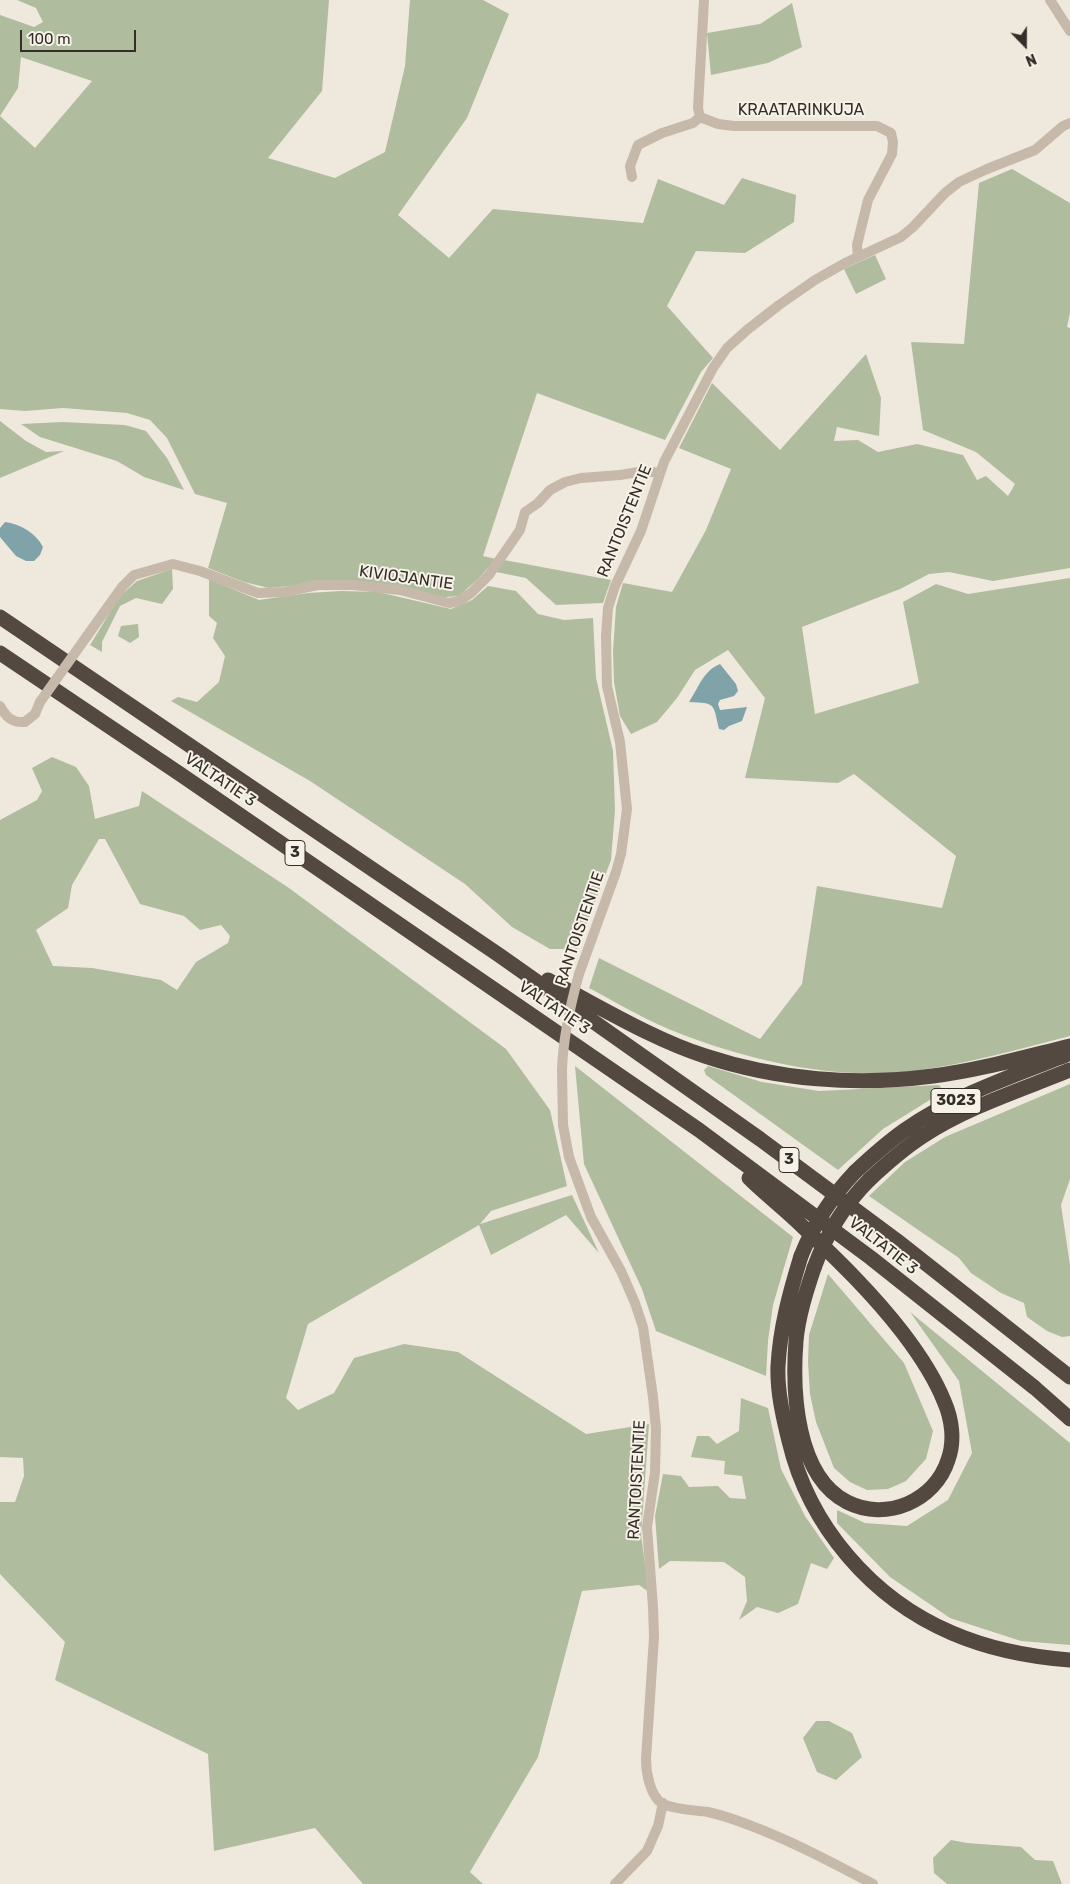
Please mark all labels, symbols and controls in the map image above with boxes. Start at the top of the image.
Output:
scale bar [22,20,139,52]
north arrow [1000,20,1050,70]
text: 100 m [28,30,70,48]
text: N [1023,50,1039,69]
street label: KRAATARINKUJA [738,100,864,120]
street label: RANTOISTENTIE [594,462,656,580]
street label: KIVIOJANTIE [358,562,454,594]
street label: VALTATIE 3 [181,749,259,811]
road number: 3 [285,840,305,866]
street label: RANTOISTENTIE [551,869,609,989]
street label: VALTATIE 3 [515,977,593,1039]
road number: 3023 [931,1088,981,1114]
road number: 3 [779,1148,799,1172]
street label: VALTATIE 3 [845,1213,921,1279]
street label: RANTOISTENTIE [624,1420,650,1540]

